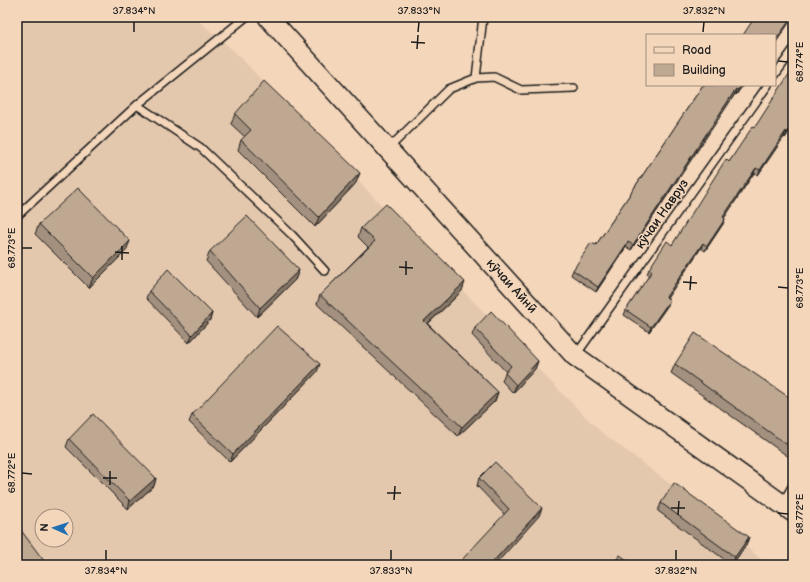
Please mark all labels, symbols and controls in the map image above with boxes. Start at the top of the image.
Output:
text: 37.834°N [113,5,155,17]
text: 37.833°N [397,5,441,17]
text: 37.832°N [683,5,725,17]
legend [646,34,776,86]
text: 68.774°E [794,41,806,82]
text: Road [682,43,711,58]
text: Building [682,63,726,78]
street label: кӯчаи Навруз [632,176,692,252]
text: 68.773°E [6,227,18,268]
street label: кӯчаи Айнӣ [483,255,540,317]
text: 68.773°E [794,267,806,308]
text: 68.772°E [6,452,18,493]
text: 68.772°E [794,493,806,534]
north arrow [34,508,74,548]
text: N [38,523,51,532]
text: 37.834°N [85,565,127,577]
text: 37.833°N [369,565,413,577]
text: 37.832°N [655,565,697,577]

